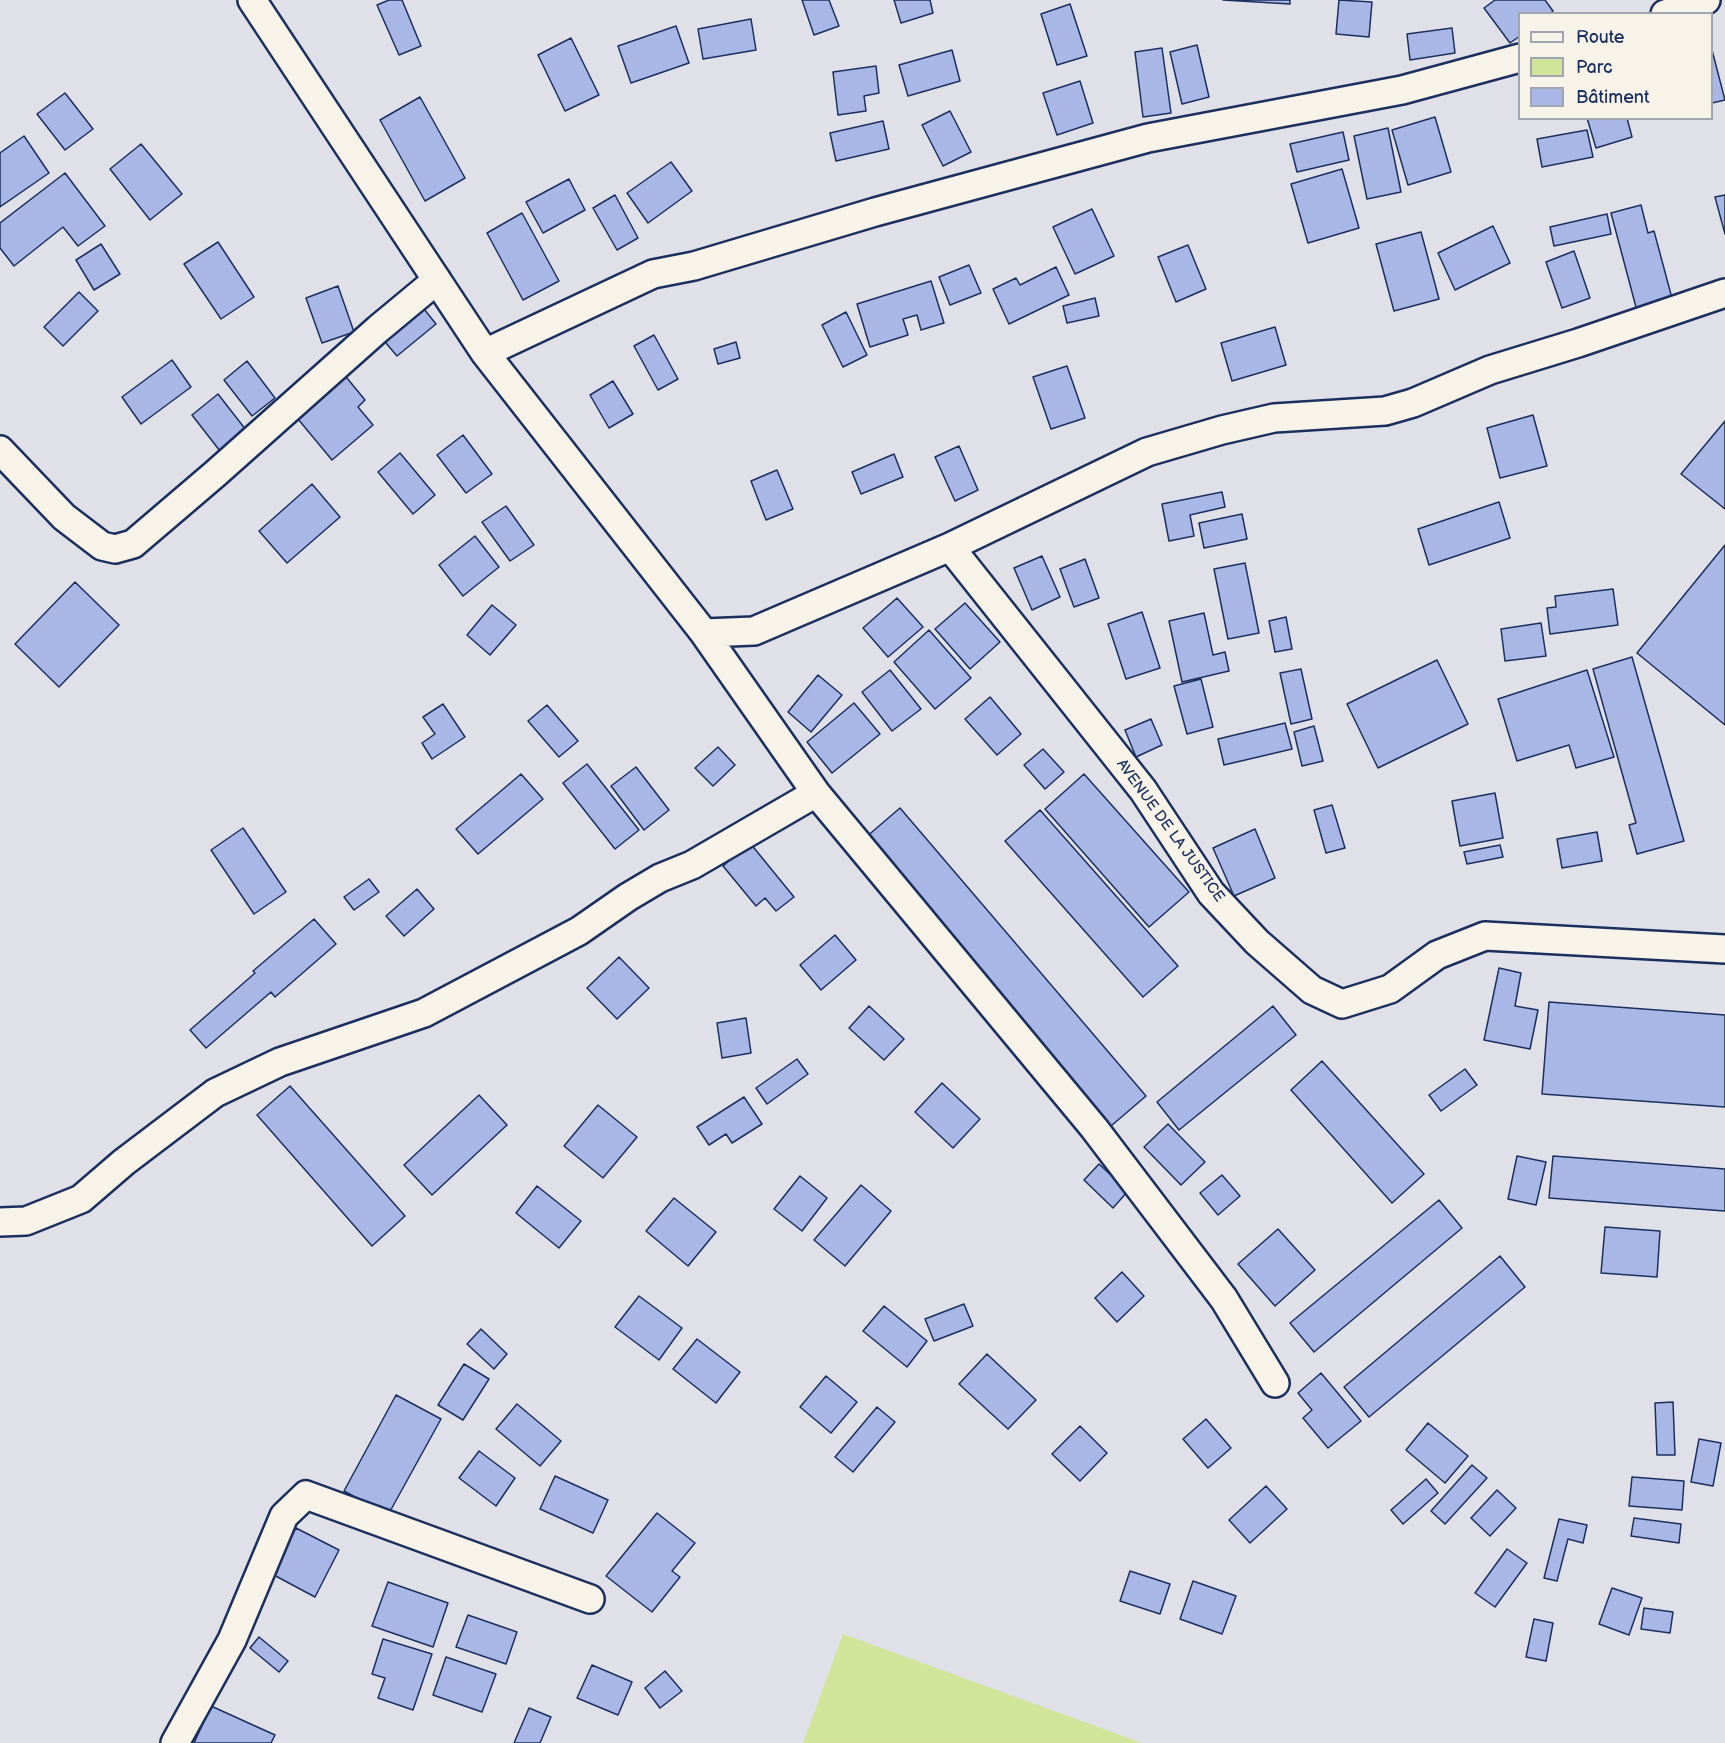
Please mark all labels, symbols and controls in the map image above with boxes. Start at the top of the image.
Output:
legend [1518,12,1713,120]
text: Route [1576,27,1625,48]
text: Parc [1576,57,1613,78]
text: Bâtiment [1576,87,1650,108]
street label: AVENUE DE LA JUSTICE [1112,756,1228,906]

